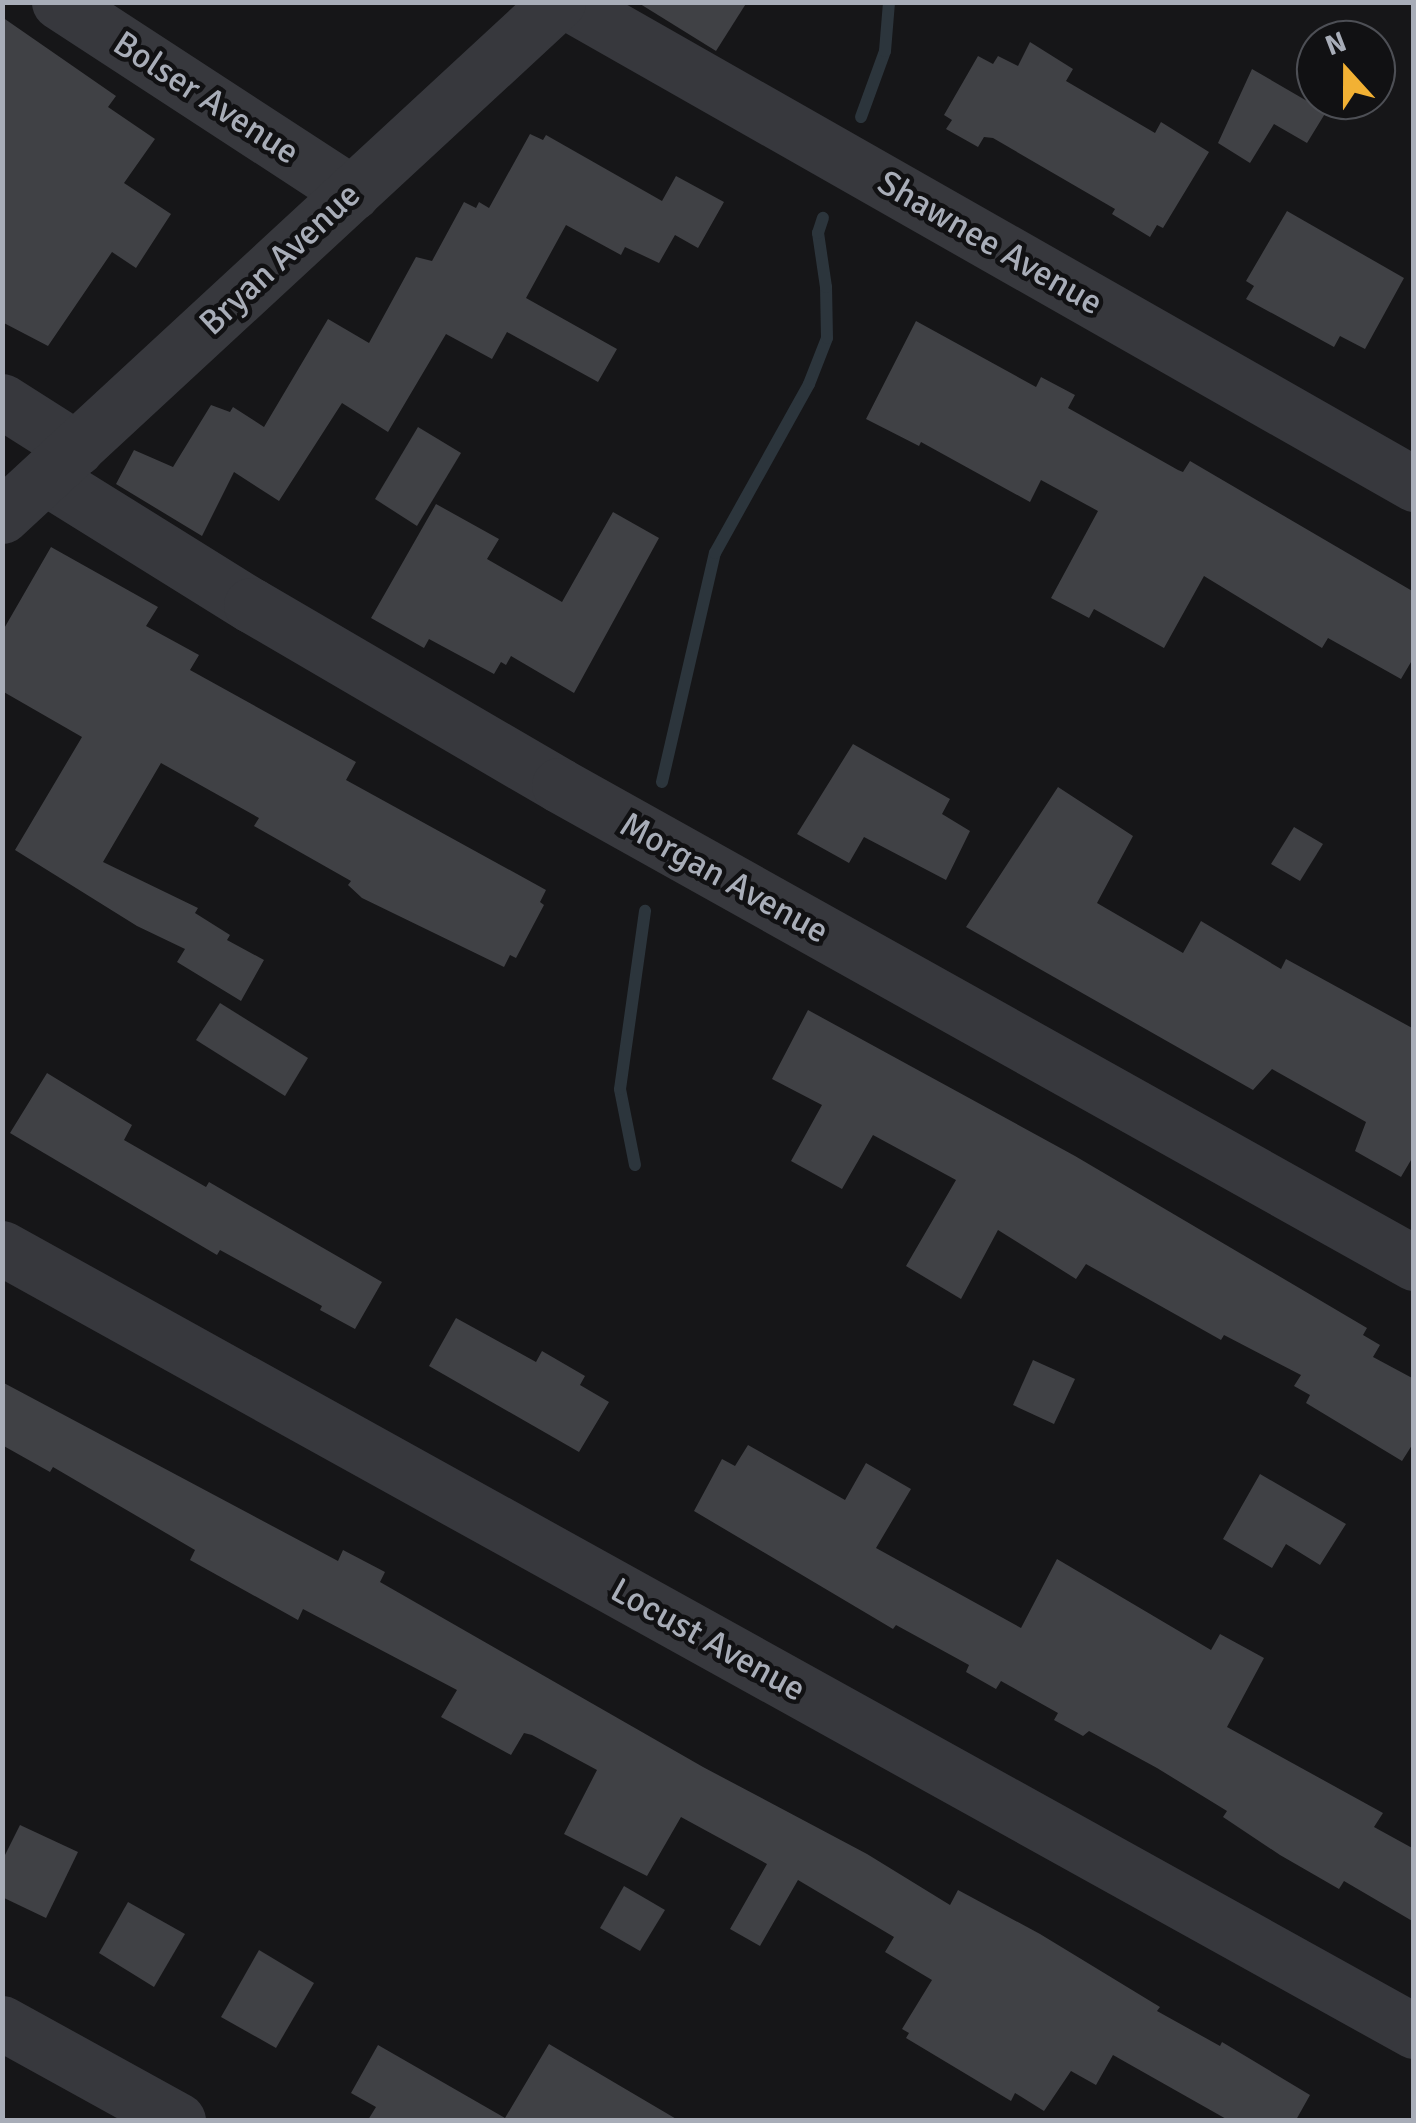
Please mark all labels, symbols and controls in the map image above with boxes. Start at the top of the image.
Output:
north arrow [1296,20,1396,120]
street label: Bolser Avenue [105,23,307,173]
text: N [1321,25,1351,63]
street label: Shawnee Avenue [870,162,1110,324]
street label: Bryan Avenue [191,174,369,344]
street label: Morgan Avenue [613,804,835,952]
street label: Locust Avenue [603,1569,813,1711]

